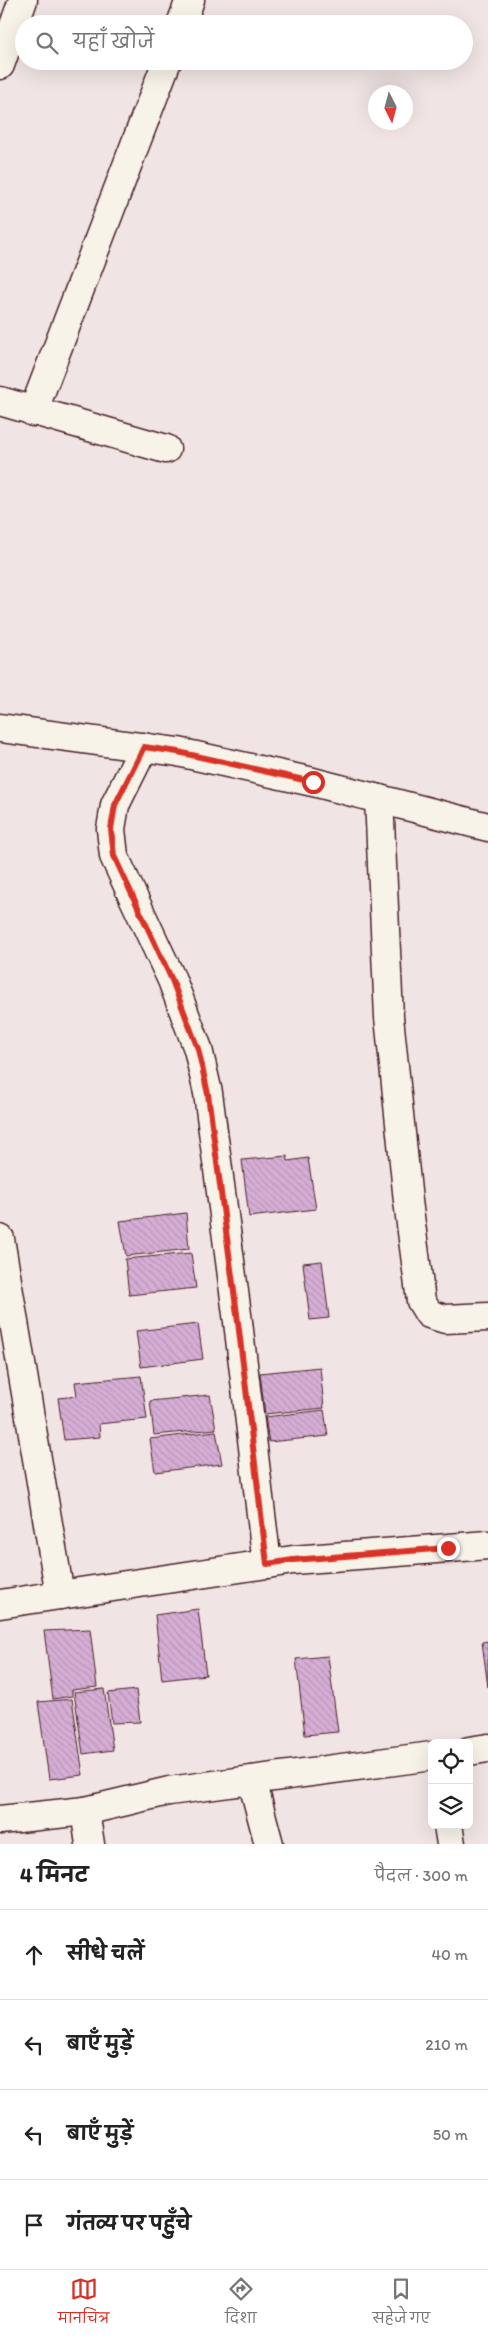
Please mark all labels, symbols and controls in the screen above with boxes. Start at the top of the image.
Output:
search box [15,15,473,70]
icon: search [33,29,61,57]
text: यहाँ खोजें [73,30,154,53]
north arrow [368,85,413,130]
route start [302,771,325,794]
route end [437,1537,460,1560]
map controls [428,1739,473,1829]
button: locate [428,1739,473,1784]
button: layers [428,1784,473,1829]
text: 4 मिनट [20,1862,88,1887]
text: पैदल · 300 m [374,1866,468,1885]
icon: ahead [20,1941,48,1969]
text: सीधे चलें [67,1942,144,1965]
text: 40 m [431,1945,468,1964]
icon: left [20,2031,48,2059]
text: बाएँ मुड़ें [67,2032,133,2055]
text: 210 m [425,2035,468,2054]
icon: left [20,2121,48,2149]
text: बाएँ मुड़ें [67,2122,133,2145]
text: 50 m [433,2125,468,2144]
icon: arrive [20,2211,48,2239]
text: गंतव्य पर पहुँचे [67,2212,191,2235]
tab: मानचित्र [58,2275,109,2334]
tab: दिशा [225,2275,257,2334]
tab: सहेजे गए [372,2275,430,2334]

